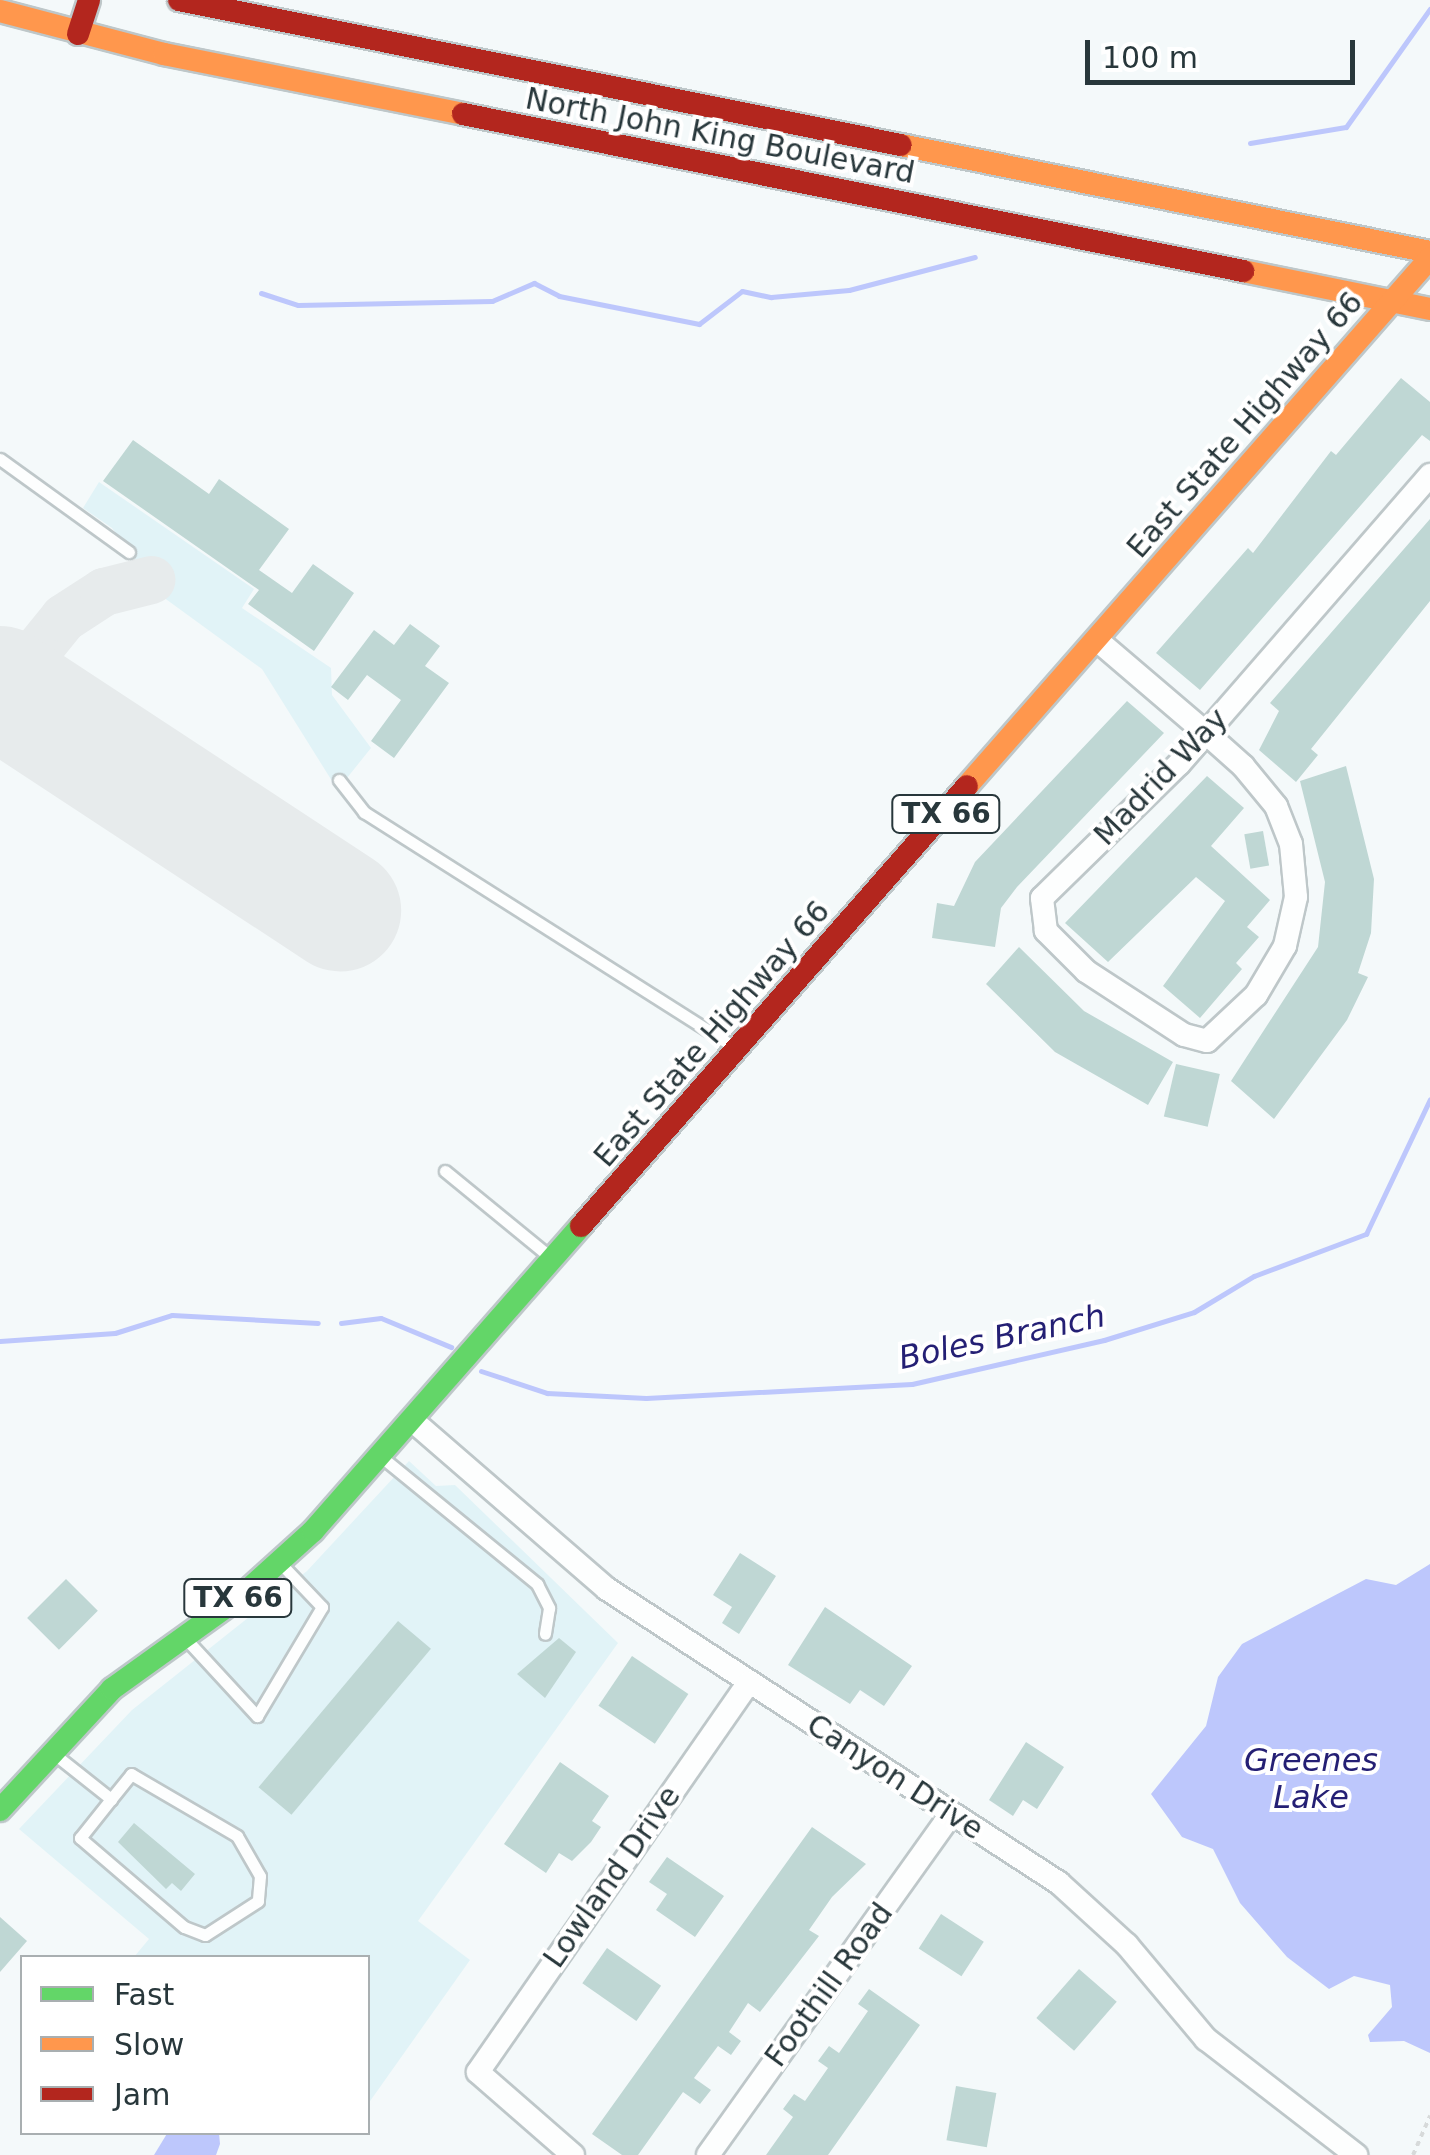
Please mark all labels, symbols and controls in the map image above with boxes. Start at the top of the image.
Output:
scale bar [1090,20,1360,82]
text: 100 m [1102,40,1198,75]
street label: North John King Boulevard [522,81,918,191]
street label: East State Highway 66 [1120,285,1370,565]
street label: Madrid Way [1087,701,1235,853]
road number: TX 66 [891,791,1001,837]
street label: East State Highway 66 [587,894,837,1174]
water label: Boles Branch [895,1296,1109,1378]
road number: TX 66 [183,1575,293,1621]
street label: Canyon Drive [800,1707,990,1847]
water label: Greenes Lake [1244,1742,1378,1817]
street label: Lowland Drive [536,1779,688,1975]
street label: Foothill Road [758,1896,900,2074]
legend [20,1955,370,2135]
text: Fast [114,1977,174,2012]
text: Slow [114,2027,184,2062]
text: Jam [114,2077,170,2112]

